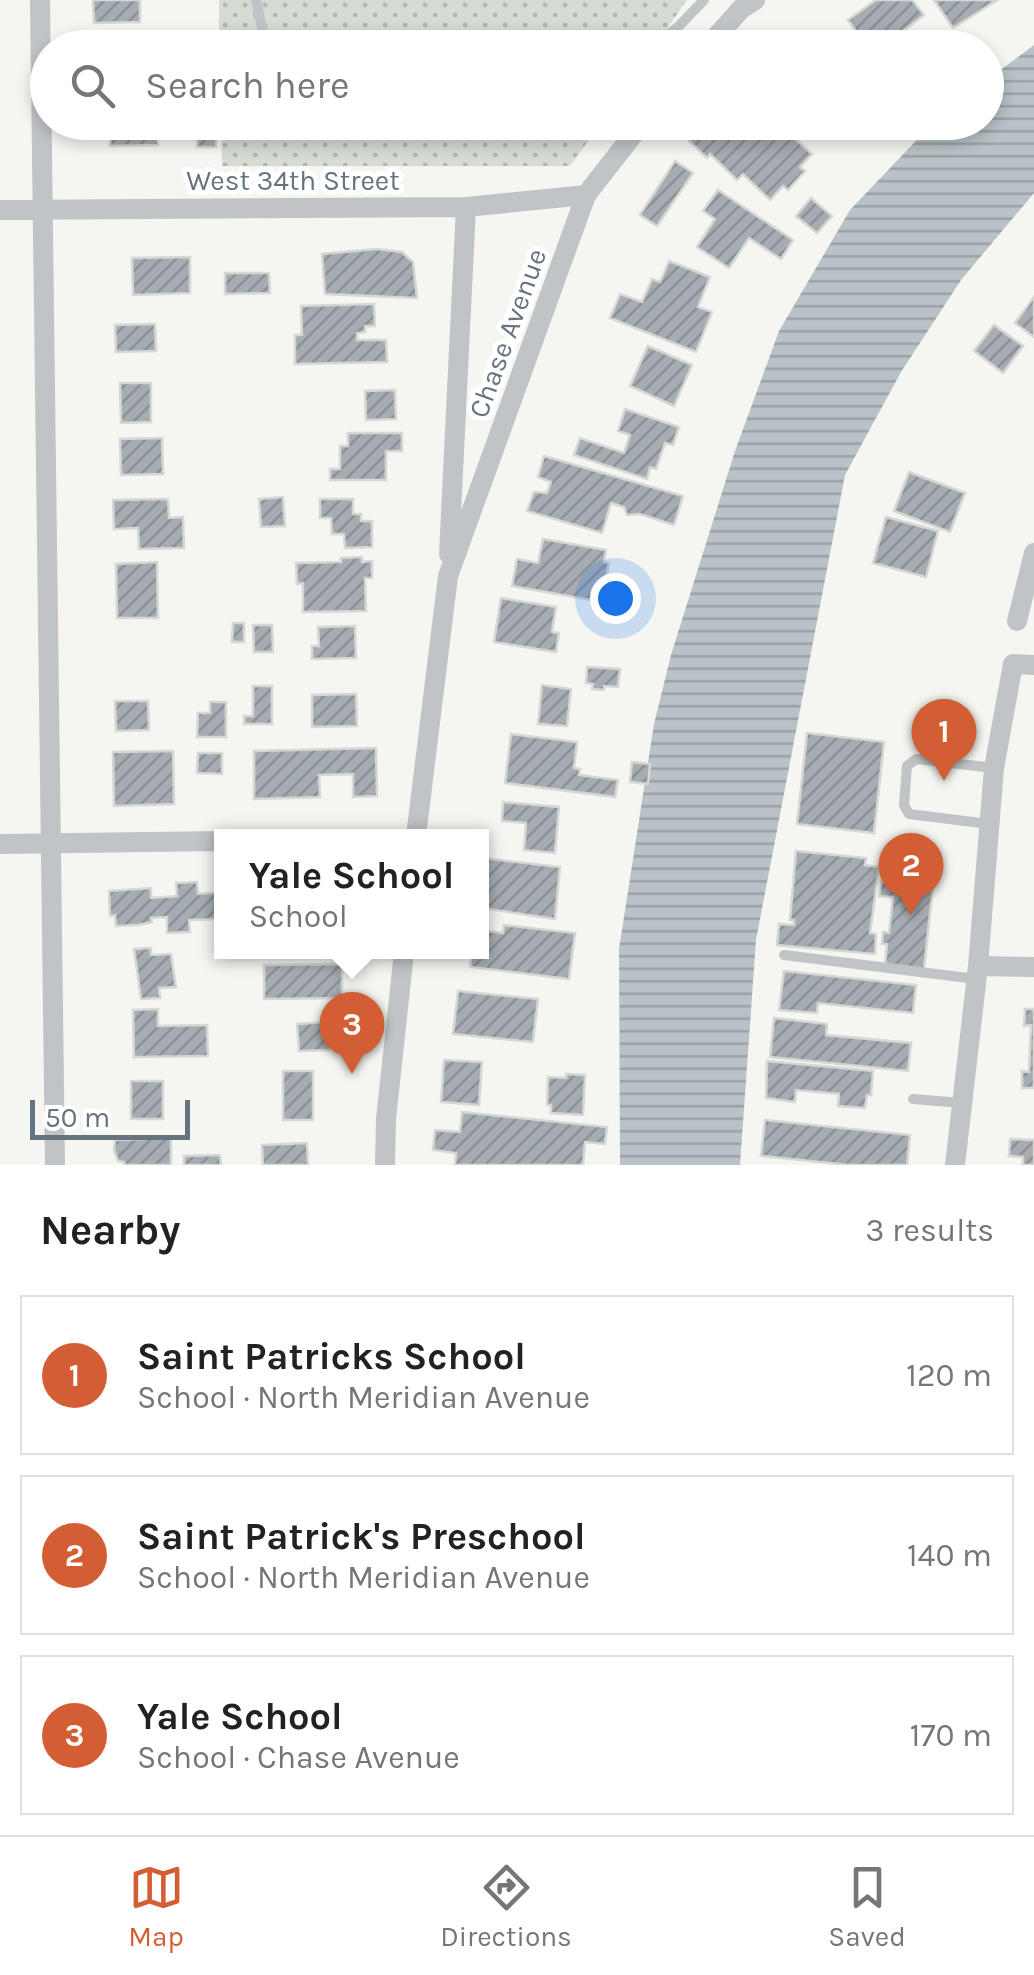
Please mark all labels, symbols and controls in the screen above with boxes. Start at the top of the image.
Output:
search box [30,30,1004,140]
icon: search [65,58,120,113]
text: Search here [145,63,349,108]
street label: West 34th Street [186,164,400,197]
street label: Chase Avenue [462,244,553,422]
your location [590,573,641,624]
pin: 1 [912,698,976,781]
popup [214,829,489,959]
pin: 2 [878,832,944,915]
text: Yale School [249,853,454,898]
text: School [249,898,348,935]
pin: 3 [320,992,384,1074]
scale bar [30,1095,190,1140]
text: 50 m [45,1101,110,1134]
text: Nearby [40,1205,180,1255]
text: 3 results [866,1212,994,1249]
text: Saint Patricks School [137,1334,526,1379]
text: 1 [69,1357,80,1394]
text: 120 m [906,1357,992,1394]
text: School · North Meridian Avenue [137,1379,590,1416]
text: Saint Patrick's Preschool [137,1514,585,1559]
text: 2 [65,1537,84,1574]
text: 140 m [907,1537,992,1574]
text: School · North Meridian Avenue [137,1559,590,1596]
text: Yale School [137,1694,343,1739]
text: 3 [65,1717,84,1754]
text: 170 m [910,1717,992,1754]
text: School · Chase Avenue [137,1739,460,1776]
tab: Map [128,1860,184,1953]
tab: Directions [440,1860,572,1953]
tab: Saved [828,1860,906,1953]

